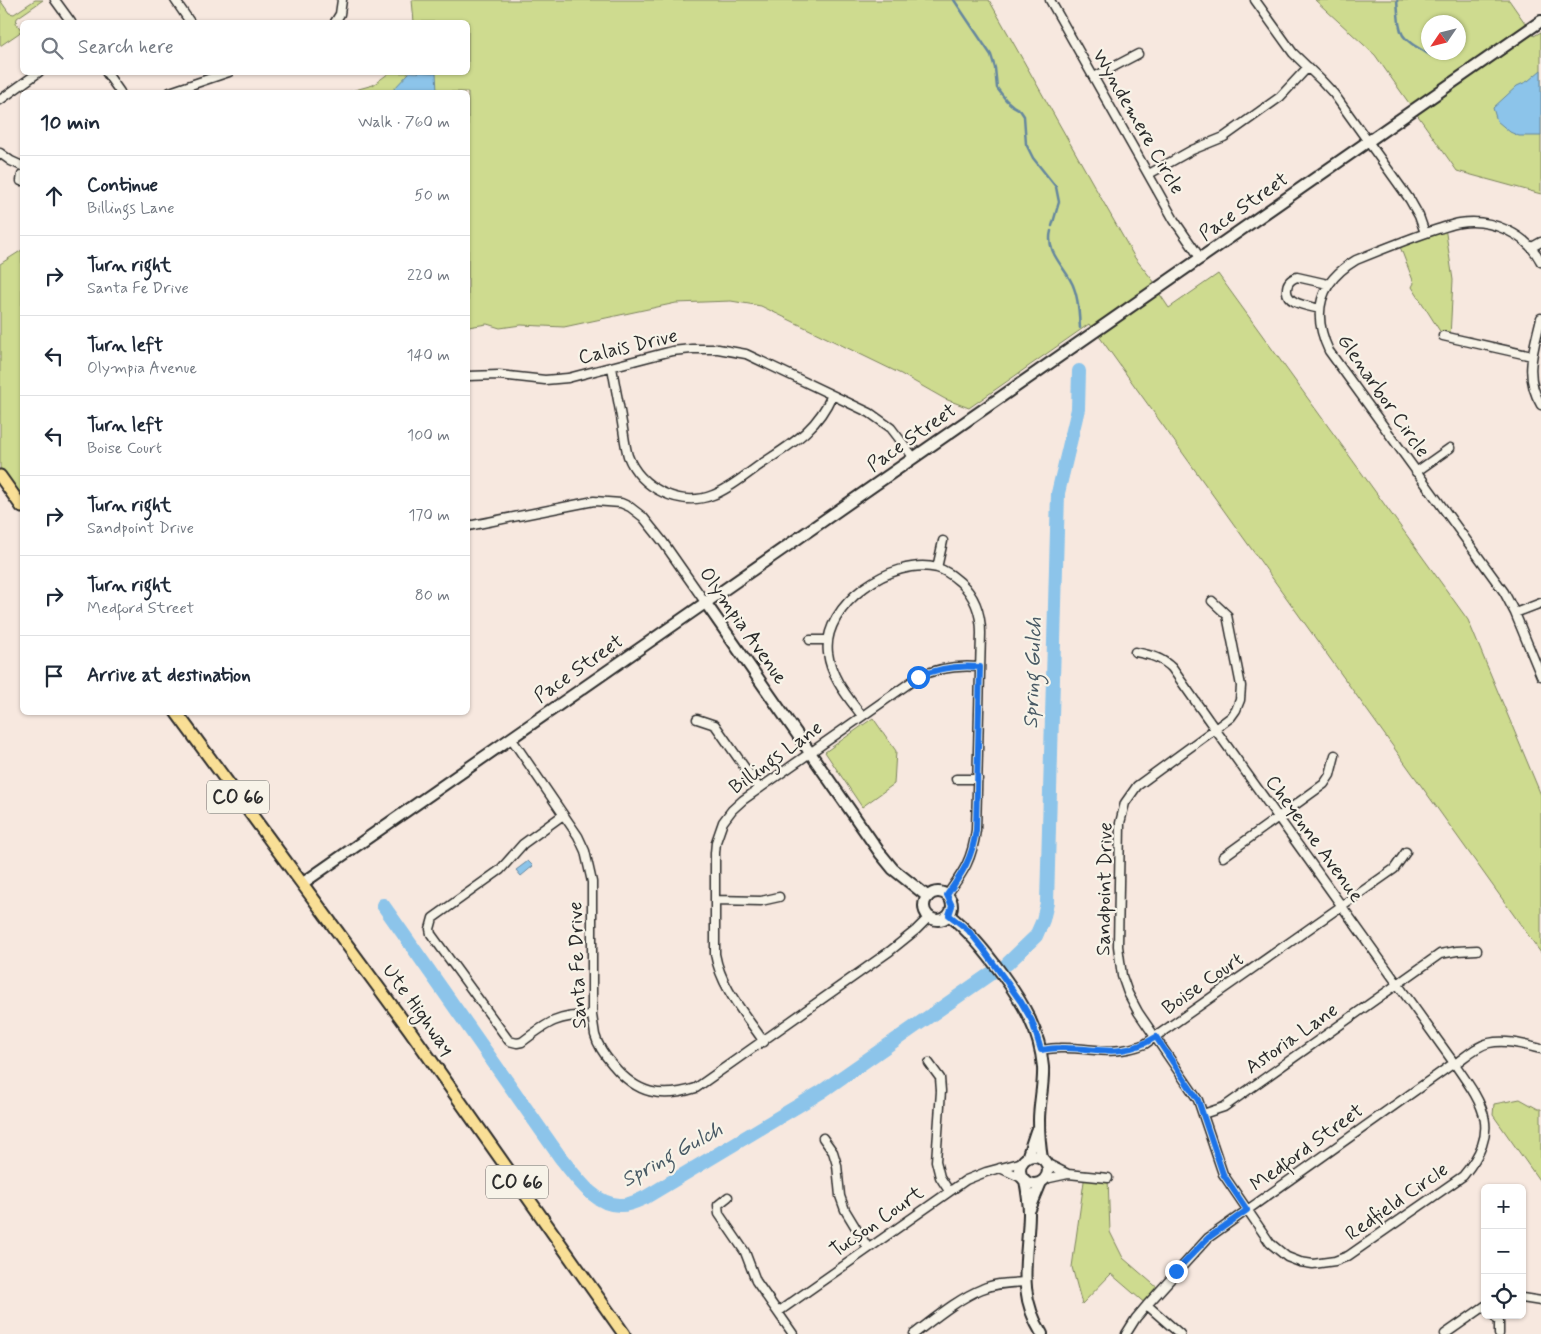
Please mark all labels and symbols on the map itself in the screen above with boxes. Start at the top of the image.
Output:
north arrow [1421,15,1466,60]
street label: Wyndemere Circle [1085,44,1191,200]
street label: Pace Street [1194,166,1294,248]
street label: Calais Drive [576,322,680,372]
street label: Glenarbor Circle [1330,329,1436,463]
street label: Pace Street [862,397,962,479]
street label: Olympia Avenue [693,562,793,690]
water label: Spring Gulch [1017,616,1051,729]
street label: Pace Street [529,628,629,710]
route start [907,666,930,689]
street label: Billings Lane [724,715,829,803]
street label: Cheyenne Avenue [1259,770,1370,908]
road number: CO 66 [207,780,269,814]
street label: Sandpoint Drive [1090,822,1120,956]
street label: Santa Fe Drive [562,901,594,1029]
street label: Boise Court [1157,946,1249,1022]
street label: Ute Highway [375,959,461,1062]
street label: Astoria Lane [1240,997,1344,1081]
street label: Medford Street [1245,1098,1370,1200]
water label: Spring Gulch [616,1115,729,1196]
street label: Redfield Circle [1340,1156,1454,1248]
road number: CO 66 [486,1166,548,1198]
street label: Tucson Court [825,1180,930,1264]
route end [1165,1260,1188,1283]

